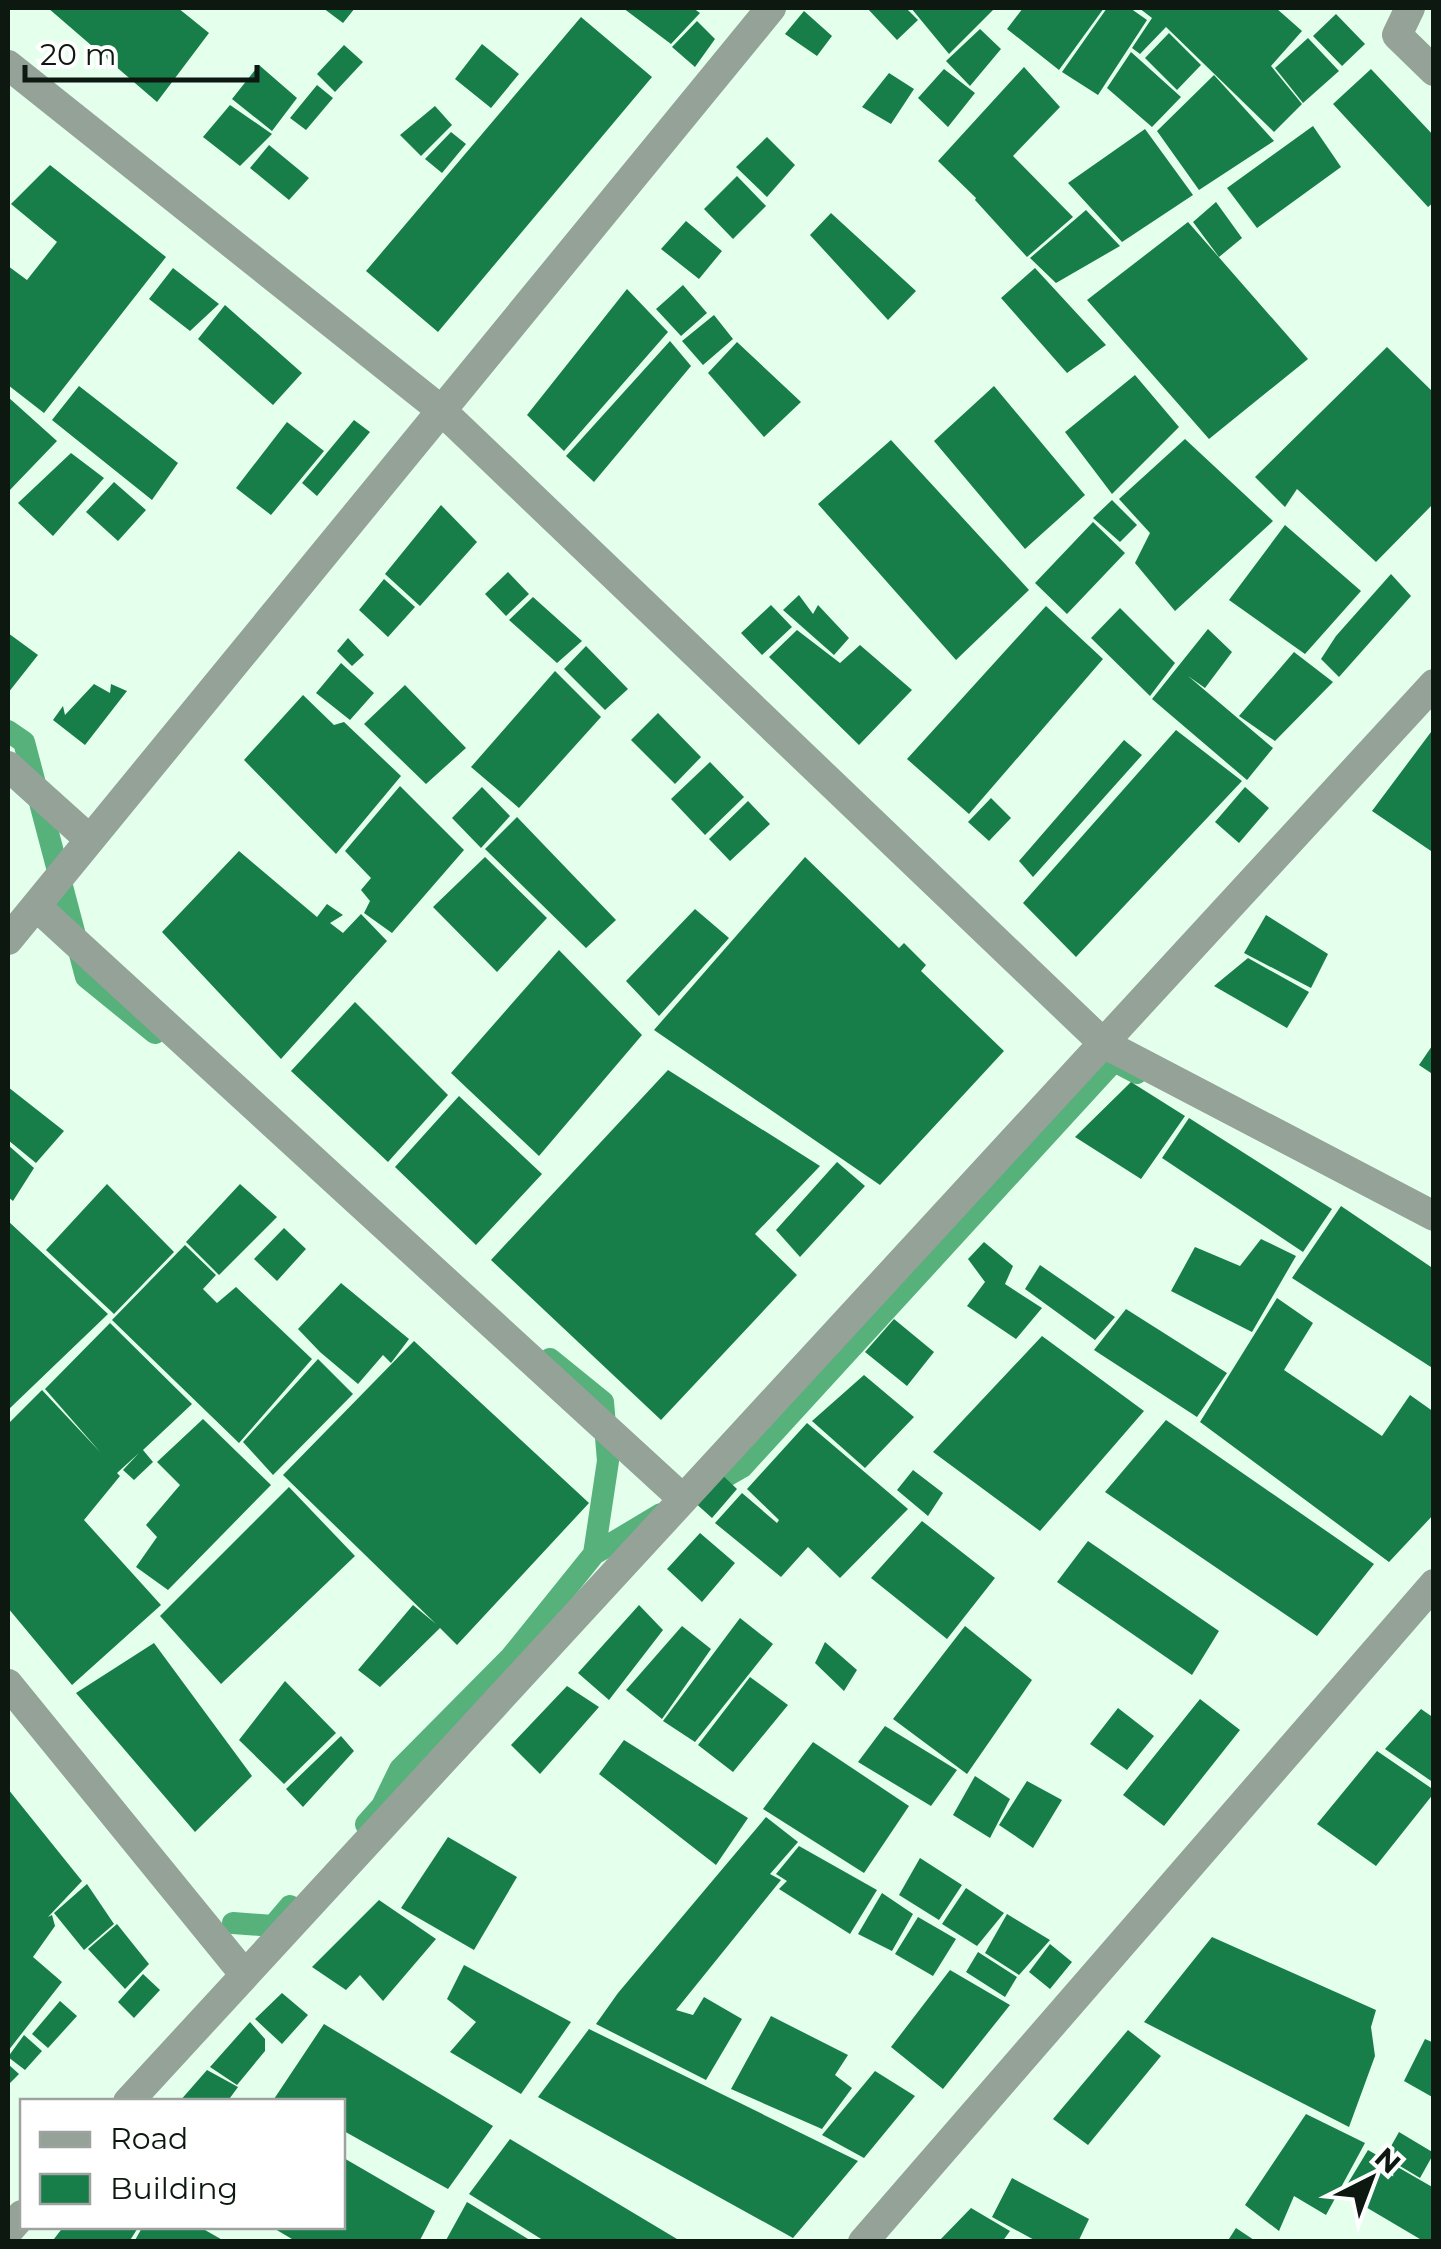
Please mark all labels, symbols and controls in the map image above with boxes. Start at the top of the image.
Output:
scale bar [25,20,258,82]
text: 20 m [40,36,117,73]
legend [20,2099,345,2229]
text: Road [110,2120,188,2157]
north arrow [1321,2129,1421,2229]
text: N [1368,2140,1408,2181]
text: Building [110,2170,238,2207]

